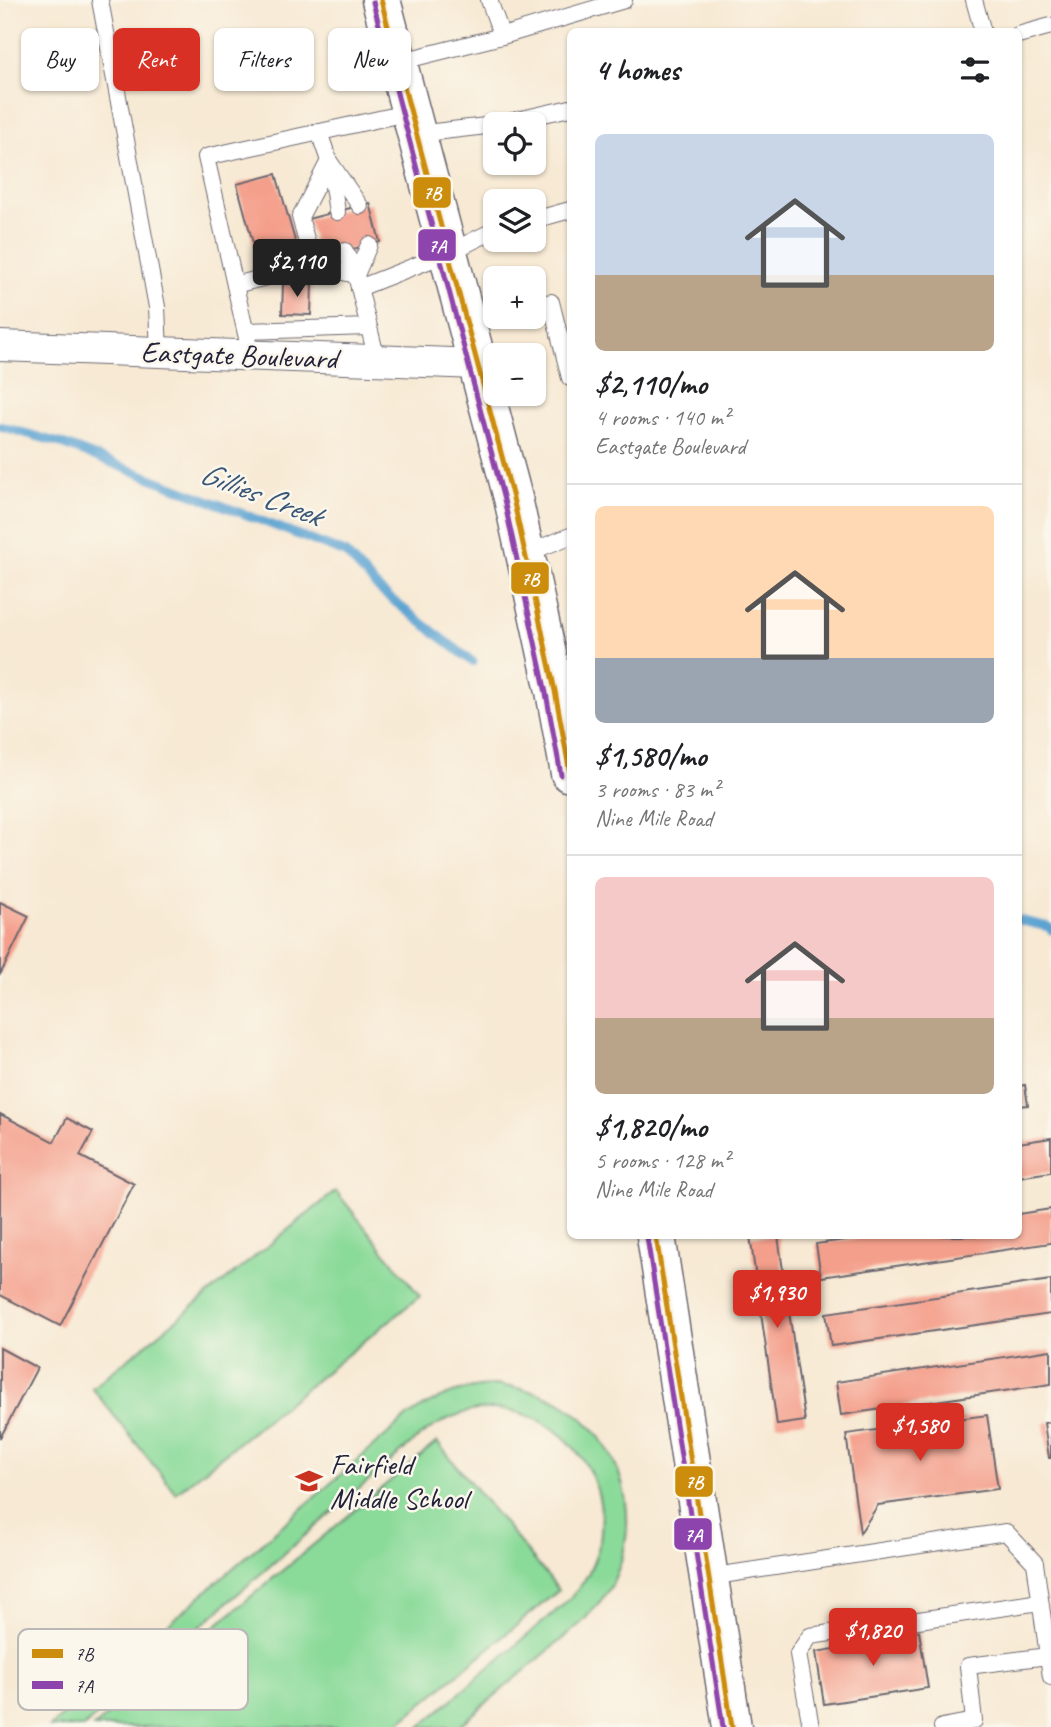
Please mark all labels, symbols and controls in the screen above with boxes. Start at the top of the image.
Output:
chip: Buy [21,28,99,91]
chip: Rent [113,28,200,91]
chip: Filters [214,28,314,91]
chip: New [328,28,411,91]
text: 4 homes [595,51,680,89]
icon: filters [956,51,994,89]
map controls [483,112,546,406]
button: locate [483,112,546,175]
line badge: 7B [412,176,452,209]
icon: home [732,180,858,306]
text: 7B [423,181,443,205]
button: layers [483,189,546,252]
line badge: 7A [417,228,457,262]
text: 7A [428,234,447,258]
pin: $2,110 [240,240,354,299]
text: $2,110 [269,247,325,276]
button: + [483,266,546,329]
street label: Eastgate Boulevard [140,333,342,378]
button: − [483,343,546,406]
text: $2,110/mo [595,365,707,403]
text: 4 rooms · 140 m² [595,403,730,432]
text: Eastgate Boulevard [595,432,746,461]
water label: Gillies Creek [194,452,333,538]
icon: home [732,552,858,678]
line badge: 7B [510,561,550,595]
text: 7B [521,567,541,591]
text: $1,580/mo [595,737,706,775]
text: 3 rooms · 83 m² [595,775,719,804]
text: Nine Mile Road [595,804,713,833]
icon: home [732,923,858,1049]
text: $1,820/mo [595,1108,707,1146]
text: 5 rooms · 128 m² [595,1146,730,1175]
text: Nine Mile Road [595,1175,713,1204]
pin: $1,930 [720,1270,834,1330]
text: $1,930 [749,1278,805,1307]
pin: $1,580 [863,1404,977,1463]
text: $1,580 [892,1411,948,1440]
place label: Fairfield Middle School [330,1445,473,1517]
line badge: 7B [674,1465,714,1498]
school or university icon: Fairfield Middle School [294,1466,324,1496]
text: 7B [685,1470,705,1494]
line badge: 7A [673,1517,713,1551]
text: 7A [684,1523,703,1547]
pin: $1,820 [816,1608,930,1668]
text: $1,820 [845,1616,901,1645]
legend [18,1629,248,1710]
text: 7B [75,1642,95,1666]
text: 7A [75,1674,95,1698]

